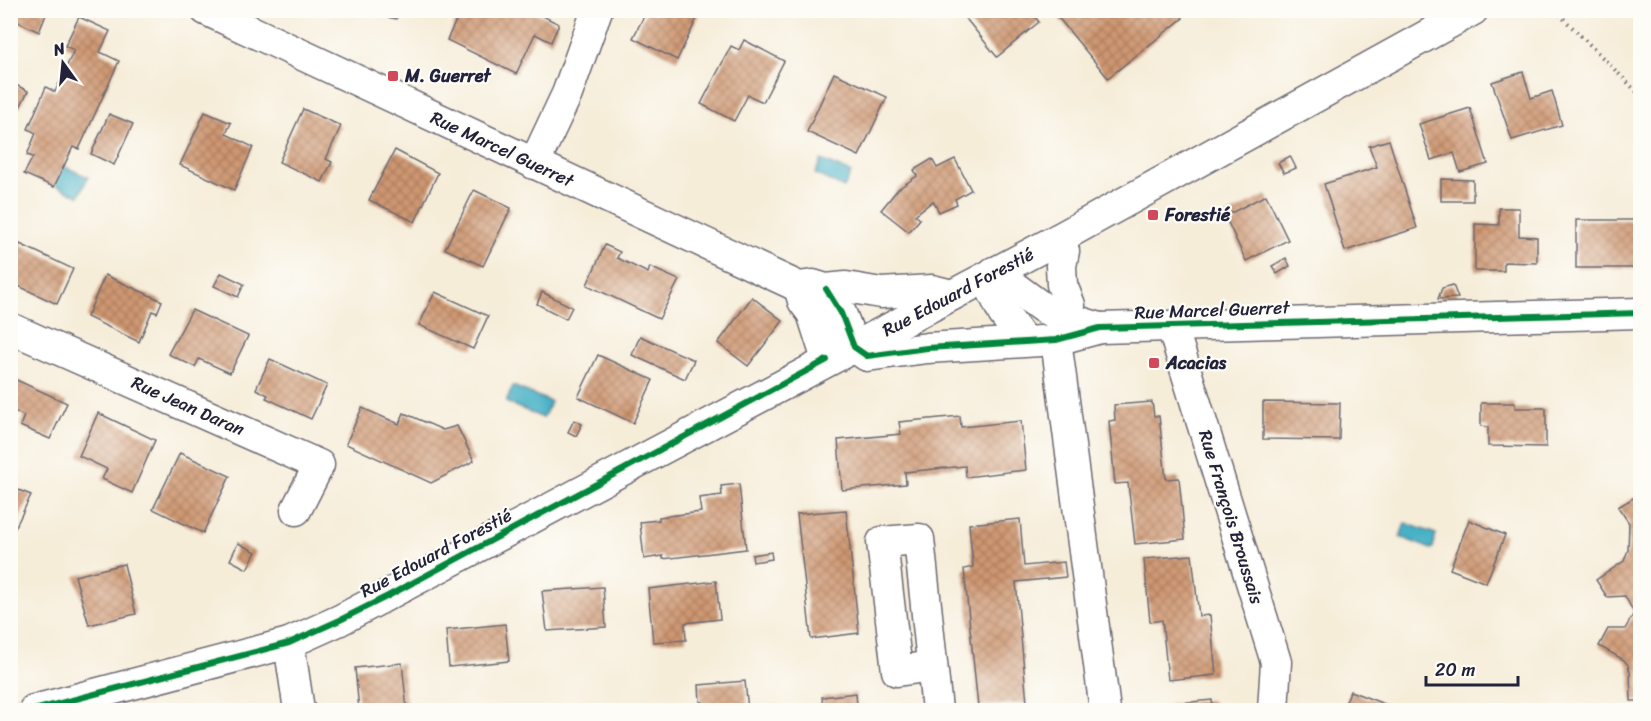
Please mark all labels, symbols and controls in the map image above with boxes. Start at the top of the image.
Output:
north arrow [33,33,93,93]
text: N [49,33,69,65]
place label: M. Guerret [404,60,492,92]
marker: M. Guerret [386,69,400,83]
street label: Rue Marcel Guerret [425,102,580,197]
place label: Forestié [1164,199,1231,231]
marker: Forestié [1146,208,1160,222]
street label: Rue Edouard Forestié [876,238,1040,346]
street label: Rue Marcel Guerret [1134,291,1291,329]
place label: Acacias [1165,347,1227,379]
marker: Acacias [1147,356,1161,370]
street label: Rue Jean Daran [126,367,250,445]
street label: Rue François Broussais [1189,426,1273,609]
street label: Rue Edouard Forestié [354,499,518,607]
scale bar [1426,649,1518,687]
text: 20 m [1435,654,1475,686]

